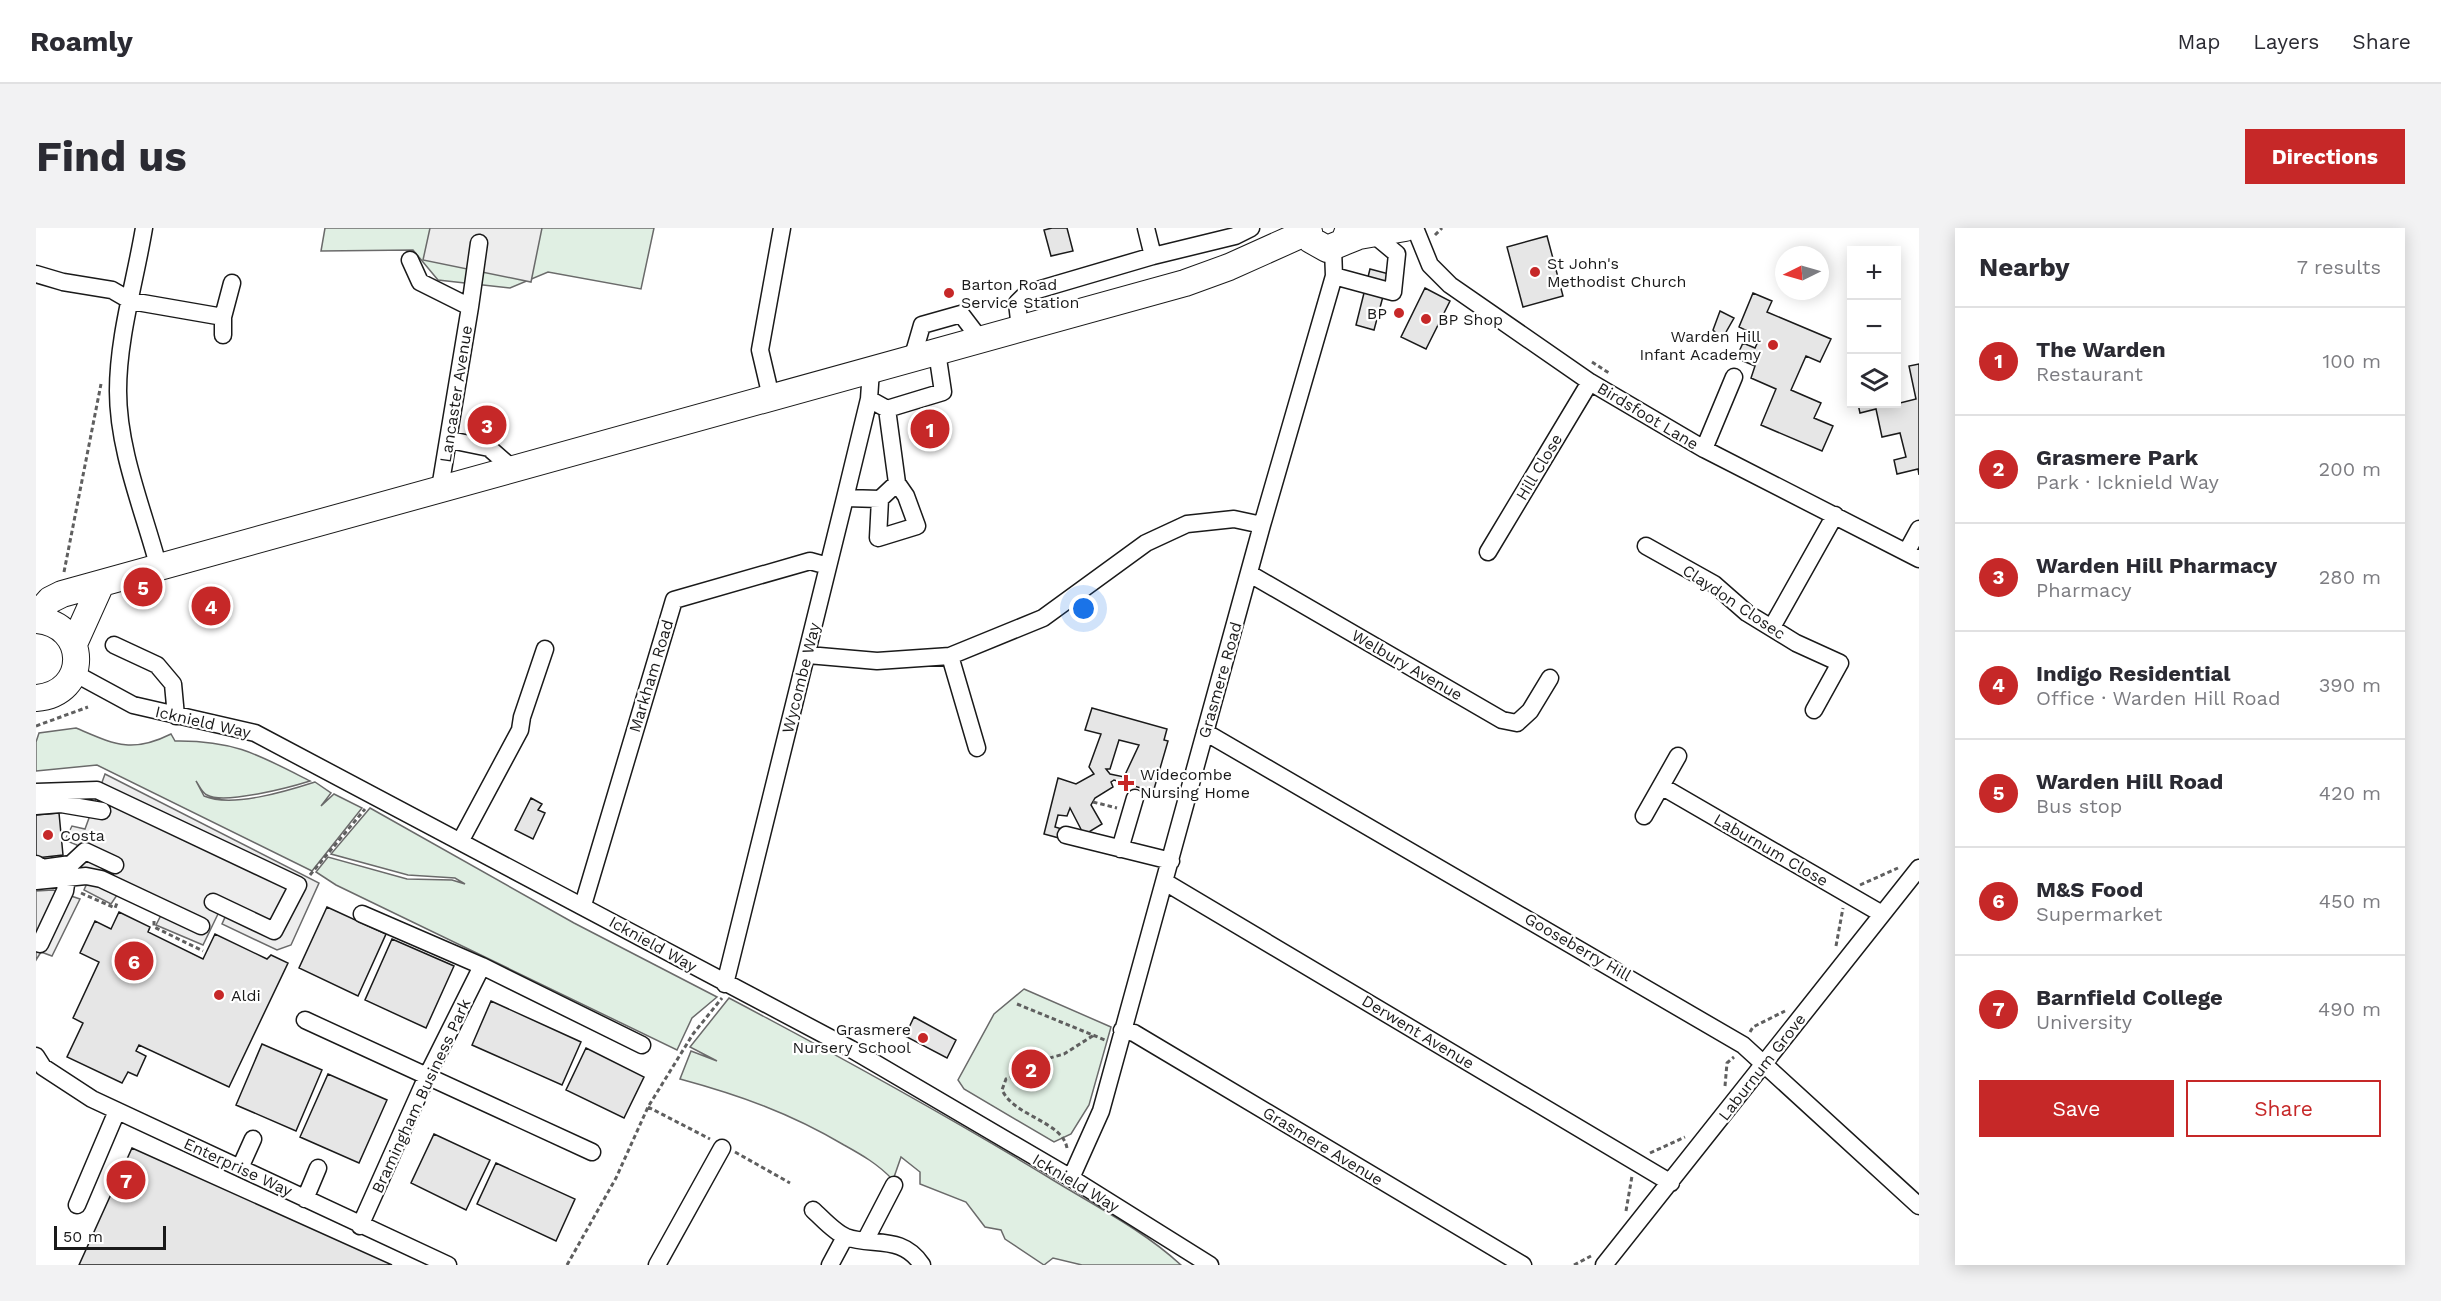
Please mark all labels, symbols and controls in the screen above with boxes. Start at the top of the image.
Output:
text: Roamly [30,25,133,58]
text: Map [2177,29,2220,54]
text: Layers [2253,29,2319,54]
text: Share [2352,29,2411,54]
button: Directions [2245,129,2405,184]
text: Find us [36,132,187,181]
north arrow [1775,246,1829,300]
map controls [1847,246,1901,408]
button: + [1847,246,1901,300]
text: Nearby [1979,252,2070,282]
place label: St John's Methodist Church [1547,254,1687,291]
text: 7 results [2297,255,2381,279]
marker: St John's Methodist Church [1528,265,1542,279]
place label: Barton Road Service Station [961,275,1079,312]
marker: Barton Road Service Station [942,286,956,300]
button: − [1847,300,1901,354]
place label: BP [1367,304,1387,323]
marker: BP [1392,306,1406,320]
place label: BP Shop [1438,310,1503,329]
marker: BP Shop [1419,312,1433,326]
street label: Lancaster Avenue [436,324,476,464]
place label: Warden Hill Infant Academy [1639,327,1762,364]
text: The Warden [2036,337,2166,362]
marker: Warden Hill Infant Academy [1766,338,1780,352]
text: 1 [1994,349,2003,373]
text: 100 m [2322,349,2381,373]
button: layers [1847,354,1901,408]
text: Restaurant [2036,362,2143,386]
street label: Birdsfoot Lane [1594,378,1702,454]
pin: 3 [468,402,506,448]
pin: 1 [910,406,950,452]
street label: Hill Close [1512,430,1566,504]
text: Grasmere Park [2036,445,2198,470]
text: 2 [1993,457,2004,481]
text: 200 m [2319,457,2381,481]
text: Park · Icknield Way [2036,470,2219,494]
text: Warden Hill Pharmacy [2036,553,2277,578]
street label: Claydon Closec [1679,561,1789,643]
pin: 5 [124,564,162,610]
text: 3 [1993,565,2004,589]
text: 280 m [2319,565,2381,589]
text: Pharmacy [2036,578,2132,602]
pin: 4 [192,584,231,628]
your location [1069,594,1098,623]
street label: Markham Road [625,617,677,735]
street label: Wycombe Way [778,620,824,735]
street label: Grasmere Road [1194,620,1246,740]
street label: Welbury Avenue [1348,626,1466,704]
text: Indigo Residential [2036,661,2231,686]
text: 4 [1992,673,2005,697]
text: 390 m [2319,673,2381,697]
text: Office · Warden Hill Road [2036,686,2280,710]
street label: Icknield Way [153,702,253,742]
place label: Widecombe Nursing Home [1140,765,1250,802]
text: Warden Hill Road [2036,769,2223,794]
marker: Widecombe Nursing Home [1117,774,1135,792]
text: 5 [1993,781,2004,805]
text: 420 m [2319,781,2381,805]
text: Bus stop [2036,794,2122,818]
street label: Laburnum Close [1711,810,1831,890]
place label: Costa [60,826,105,845]
marker: Costa [41,828,55,842]
text: M&S Food [2036,877,2143,902]
text: 6 [1992,889,2005,913]
text: 450 m [2319,889,2381,913]
text: Supermarket [2036,902,2162,926]
street label: Gooseberry Hill [1521,909,1635,985]
street label: Icknield Way [606,912,701,976]
pin: 6 [114,938,154,984]
text: Barnfield College [2036,985,2223,1010]
place label: Aldi [231,986,261,1005]
marker: Aldi [212,988,226,1002]
street label: Derwent Avenue [1358,991,1478,1073]
street label: Bramingham Business Park [368,996,474,1196]
text: 7 [1992,997,2005,1021]
text: 490 m [2318,997,2381,1021]
street label: Laburnum Grove [1714,1010,1810,1124]
text: University [2036,1010,2132,1034]
place label: Grasmere Nursery School [793,1020,911,1057]
marker: Grasmere Nursery School [916,1031,930,1045]
pin: 2 [1012,1046,1050,1092]
button: Save [1979,1080,2174,1137]
button: Share [2186,1080,2381,1137]
street label: Grasmere Avenue [1259,1103,1387,1189]
street label: Enterprise Way [181,1134,296,1201]
street label: Icknield Way [1029,1150,1123,1217]
pin: 7 [106,1158,146,1202]
scale bar [54,1223,166,1250]
text: 50 m [63,1227,103,1246]

